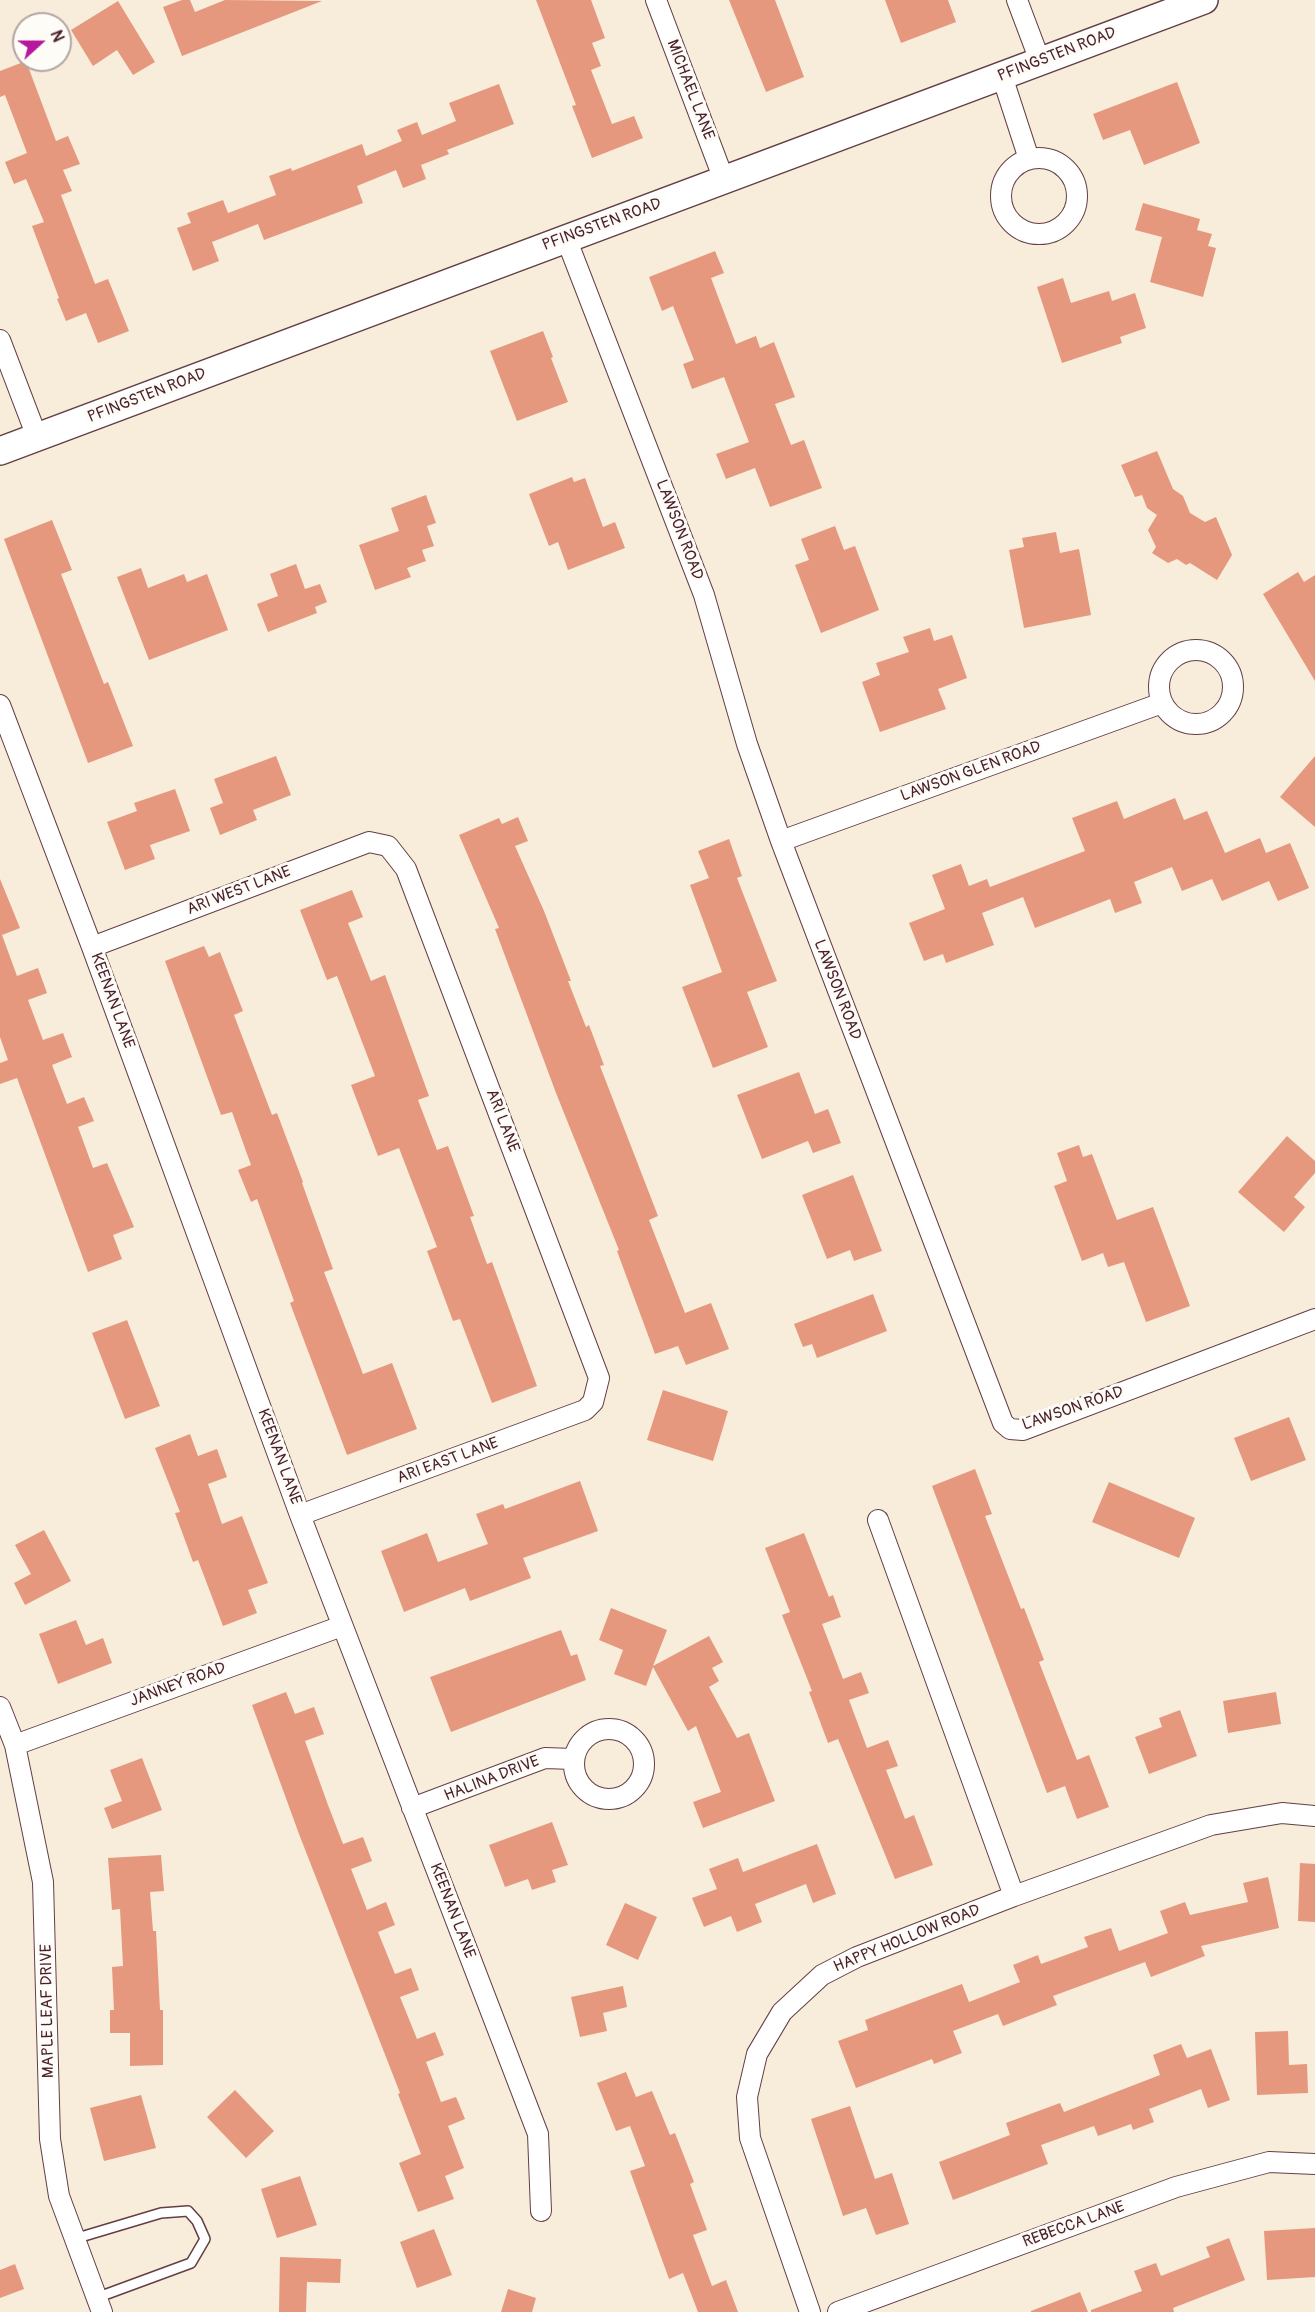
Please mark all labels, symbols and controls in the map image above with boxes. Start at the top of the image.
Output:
north arrow [12,12,72,72]
street label: PFINGSTEN ROAD [995,24,1119,86]
text: N [46,28,68,45]
street label: MICHAEL LANE [662,37,718,143]
street label: PFINGSTEN ROAD [540,195,664,255]
street label: PFINGSTEN ROAD [85,365,209,427]
street label: LAWSON ROAD [651,477,707,583]
street label: LAWSON GLEN ROAD [898,738,1044,806]
street label: ARI WEST LANE [184,862,294,920]
street label: LAWSON ROAD [809,937,865,1043]
street label: KEENAN LANE [86,950,138,1052]
street label: ARI LANE [481,1087,523,1155]
street label: LAWSON ROAD [1020,1383,1126,1435]
street label: KEENAN LANE [253,1406,305,1508]
street label: ARI EAST LANE [395,1434,501,1488]
street label: JANNEY ROAD [127,1659,229,1711]
street label: HALINA DRIVE [442,1752,542,1806]
street label: KEENAN LANE [425,1861,479,1961]
street label: HAPPY HOLLOW ROAD [831,1901,983,1977]
street label: MAPLE LEAF DRIVE [37,1944,59,2078]
street label: REBECCA LANE [1020,2198,1128,2252]

